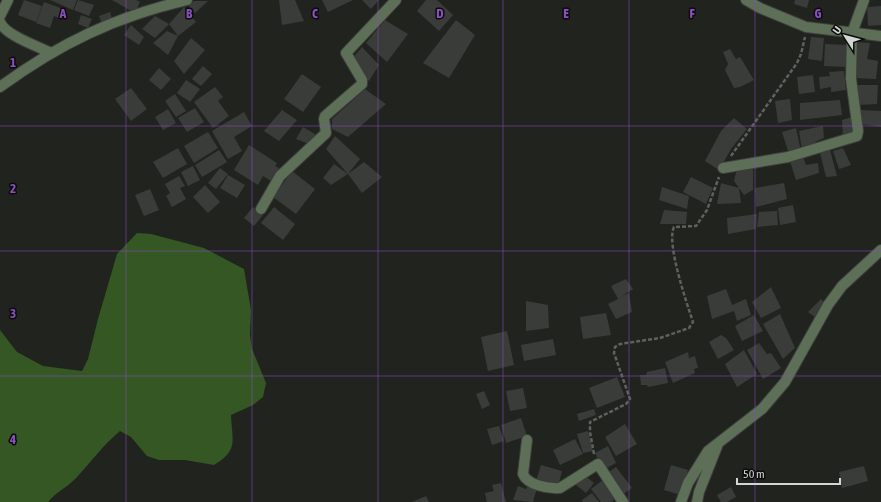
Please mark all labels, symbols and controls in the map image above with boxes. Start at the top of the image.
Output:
text: A [59,6,67,21]
text: B [186,6,193,21]
text: C [312,6,318,21]
text: D [436,6,444,21]
text: E [563,6,569,21]
text: F [689,6,695,21]
text: G [815,6,822,21]
north arrow [825,16,865,56]
text: U [830,24,844,36]
text: 1 [10,55,16,70]
text: 2 [10,181,16,196]
text: 3 [10,306,16,321]
text: 4 [9,432,16,447]
scale bar [737,460,840,486]
text: 50 m [743,467,765,481]

